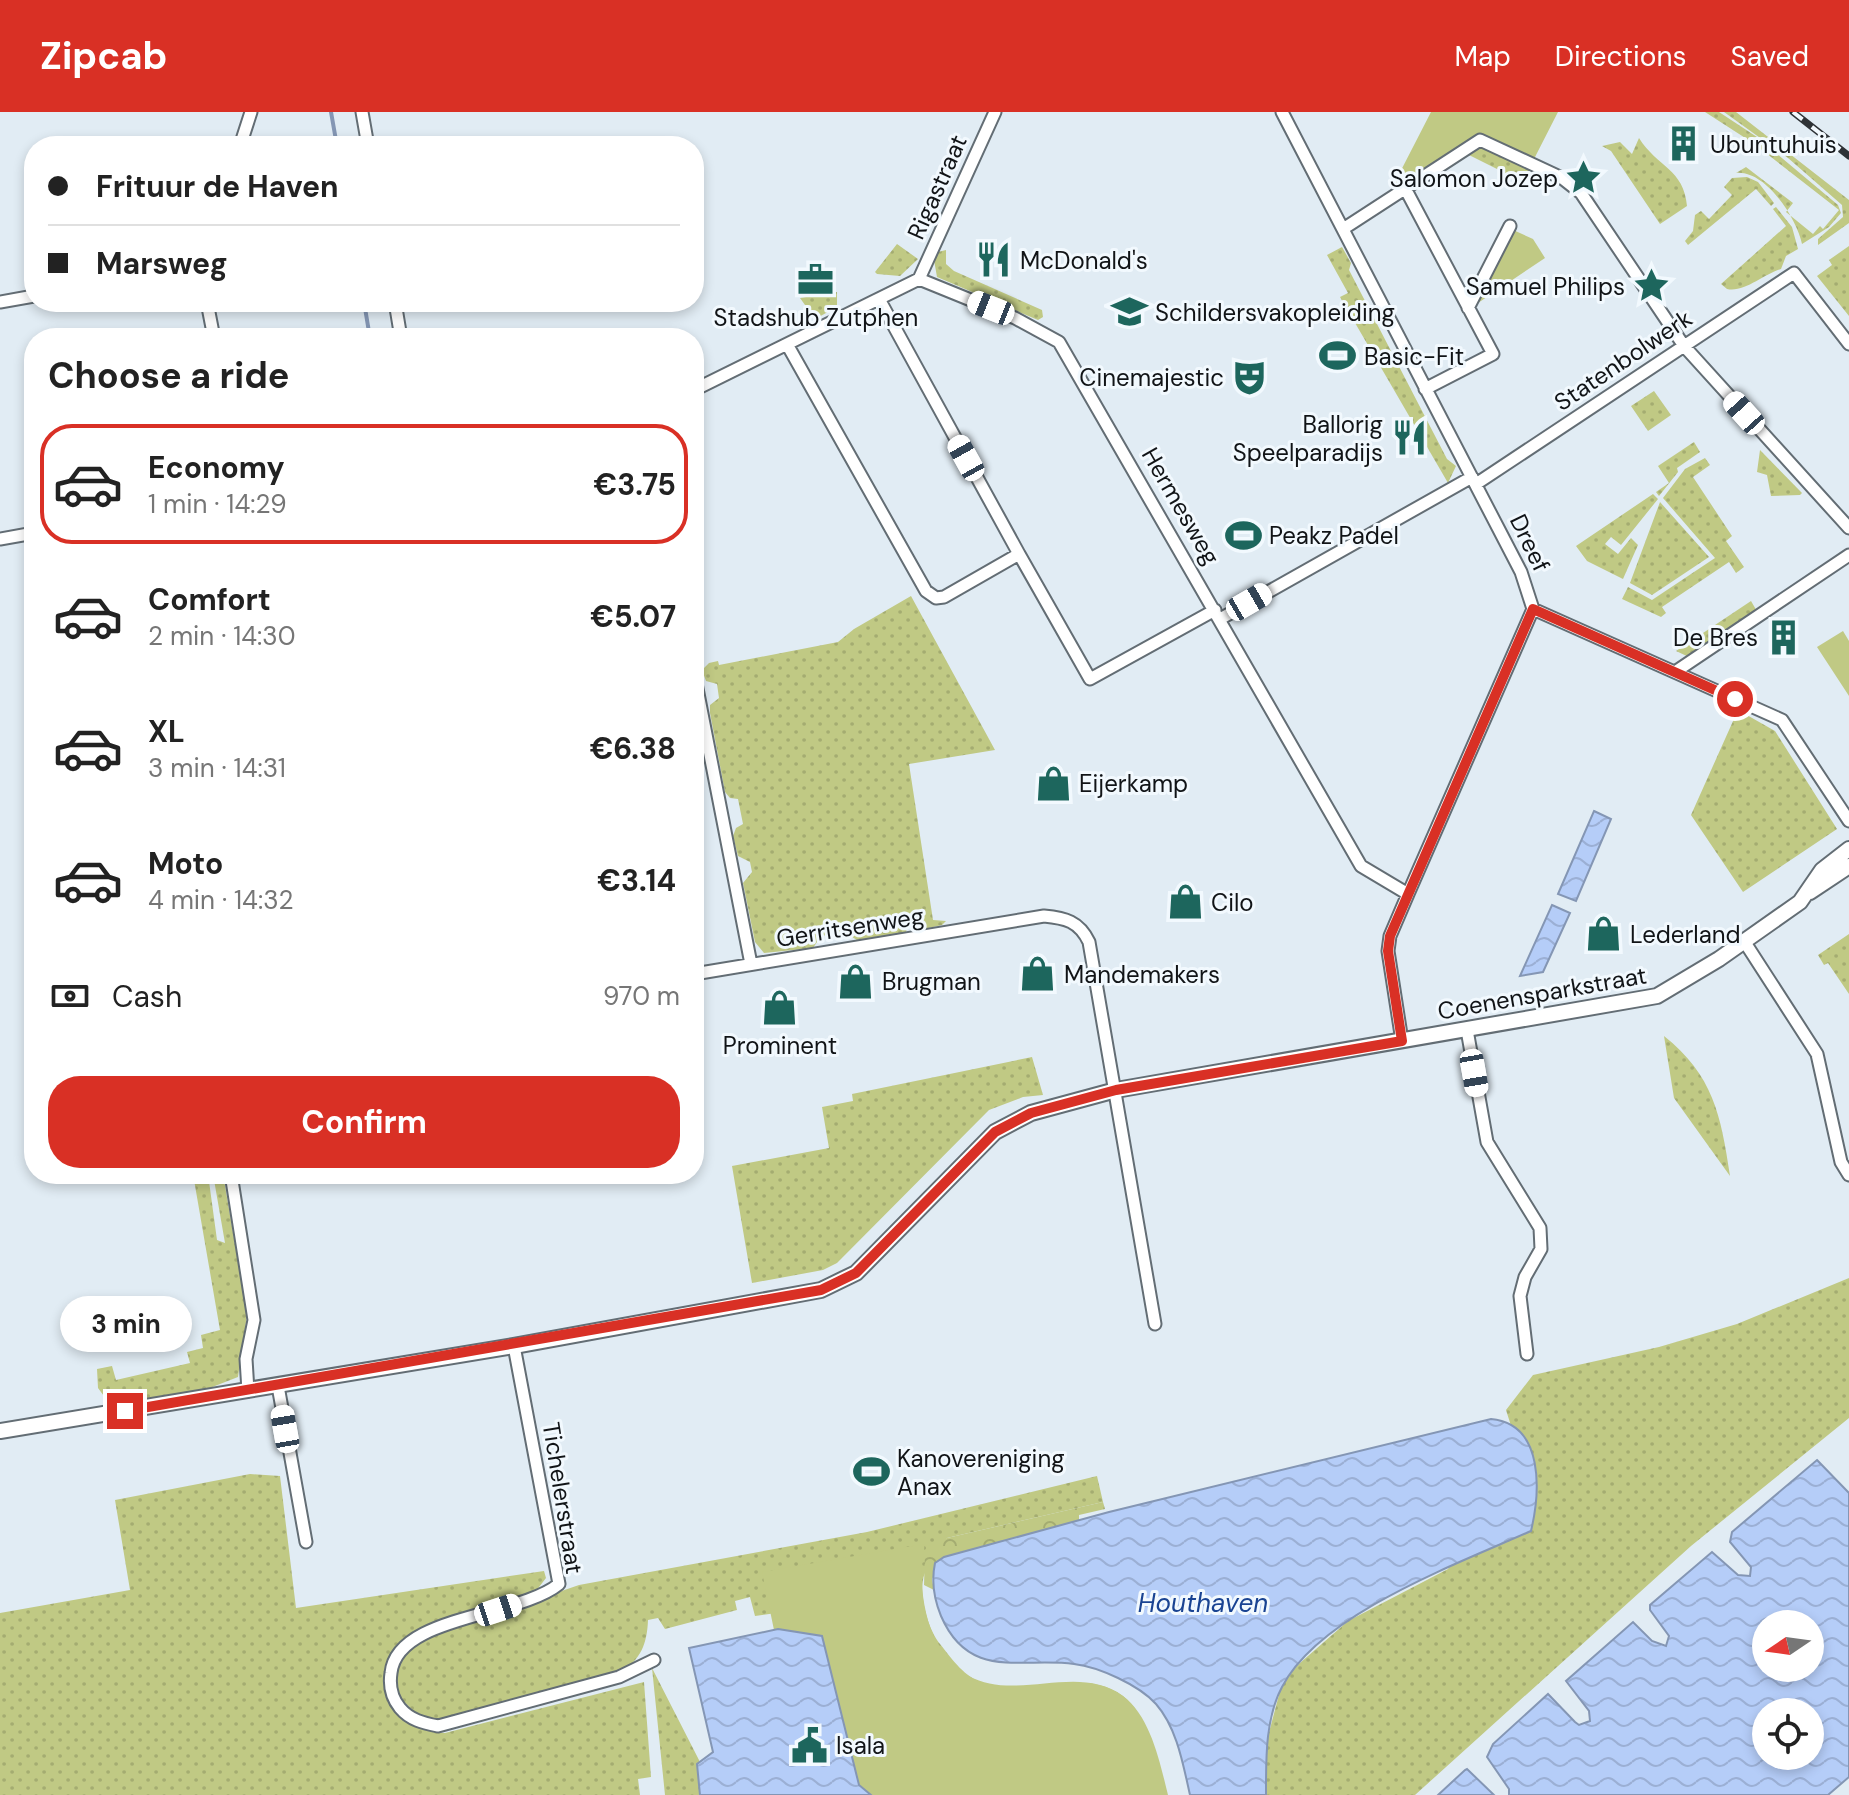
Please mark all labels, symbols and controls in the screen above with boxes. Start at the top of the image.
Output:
text: Zipcab [40,31,167,81]
text: Map [1454,38,1511,75]
text: Directions [1555,38,1687,75]
text: Saved [1731,38,1809,75]
building icon: Ubuntuhuis [1665,125,1703,163]
place label: Ubuntuhuis [1710,129,1837,160]
street label: Rigastraat [900,130,974,244]
place icon: Salomon Jozep [1565,159,1603,197]
place label: Salomon Jozep [1390,163,1558,194]
text: Frituur de Haven [96,167,339,206]
restaurant icon: McDonald's [975,241,1013,279]
text: Marsweg [96,244,228,283]
place label: McDonald's [1020,245,1148,276]
office icon: Stadshub Zutphen [797,261,835,299]
place icon: Samuel Philips [1632,267,1670,305]
place label: Samuel Philips [1466,271,1625,302]
car [964,288,1018,328]
school or university icon: Schildersvakopleiding [1110,293,1148,331]
place label: Schildersvakopleiding [1155,297,1395,328]
place label: Stadshub Zutphen [714,302,918,333]
street label: Statenbolwerk [1548,303,1698,417]
sports icon: Basic-Fit [1319,337,1357,375]
place label: Basic-Fit [1364,341,1464,372]
text: Choose a ride [48,352,289,399]
theatre icon: Cinemajestic [1231,358,1269,396]
place label: Cinemajestic [1079,362,1224,393]
car [1719,387,1769,439]
place label: Ballorig Speelparadijs [1233,409,1383,468]
restaurant icon: Ballorig Speelparadijs [1390,419,1428,457]
car [944,431,988,485]
street label: Hermesweg [1135,442,1227,570]
icon: car [52,448,124,520]
text: Economy [148,448,285,487]
text: €3.75 [593,465,676,504]
text: 1 min · 14:29 [148,487,287,521]
street label: Dreef [1503,509,1557,577]
sports icon: Peakz Padel [1224,516,1262,554]
place label: Peakz Padel [1269,520,1399,551]
icon: car [52,580,124,652]
text: Comfort [148,580,271,619]
car [1222,580,1276,624]
text: €5.07 [590,597,676,636]
building icon: De Bres [1765,618,1803,656]
text: 2 min · 14:30 [148,619,296,653]
place label: De Bres [1673,622,1758,653]
route start [1717,681,1753,717]
icon: car [52,712,124,784]
text: XL [148,712,185,751]
text: €6.38 [590,729,676,768]
text: 3 min · 14:31 [148,751,286,785]
shop icon: Eijerkamp [1034,764,1072,802]
place label: Eijerkamp [1079,768,1188,799]
icon: car [52,844,124,916]
text: Moto [148,844,223,883]
text: €3.14 [597,861,676,900]
text: 4 min · 14:32 [148,883,294,917]
shop icon: Cilo [1166,883,1204,921]
place label: Cilo [1211,887,1254,918]
street label: Gerritsenweg [774,900,926,954]
shop icon: Lederland [1585,915,1623,953]
place label: Lederland [1630,919,1741,950]
shop icon: Mandemakers [1019,955,1057,993]
place label: Mandemakers [1064,959,1220,990]
street label: Coenensparkstraat [1435,959,1649,1027]
shop icon: Brugman [837,962,875,1000]
place label: Brugman [882,966,981,997]
icon: cash [48,974,92,1018]
text: Cash [112,977,182,1016]
text: 970 m [603,979,680,1013]
shop icon: Prominent [761,989,799,1027]
place label: Prominent [723,1030,837,1061]
car [1458,1047,1490,1099]
button: Confirm [48,1076,680,1168]
callout: 3 min [59,1295,191,1351]
text: 3 min [91,1307,161,1341]
route end [107,1393,143,1429]
car [269,1403,301,1455]
street label: Tichelerstraat [536,1420,590,1576]
place label: Kanovereniging Anax [897,1443,1065,1502]
sports icon: Kanovereniging Anax [852,1453,890,1491]
water label: Houthaven [1138,1586,1268,1620]
car [471,1591,525,1629]
north arrow [1752,1610,1824,1682]
map controls [1752,1610,1824,1770]
button: locate [1752,1698,1824,1770]
public building icon: Isala [791,1726,829,1764]
place label: Isala [836,1730,885,1761]

